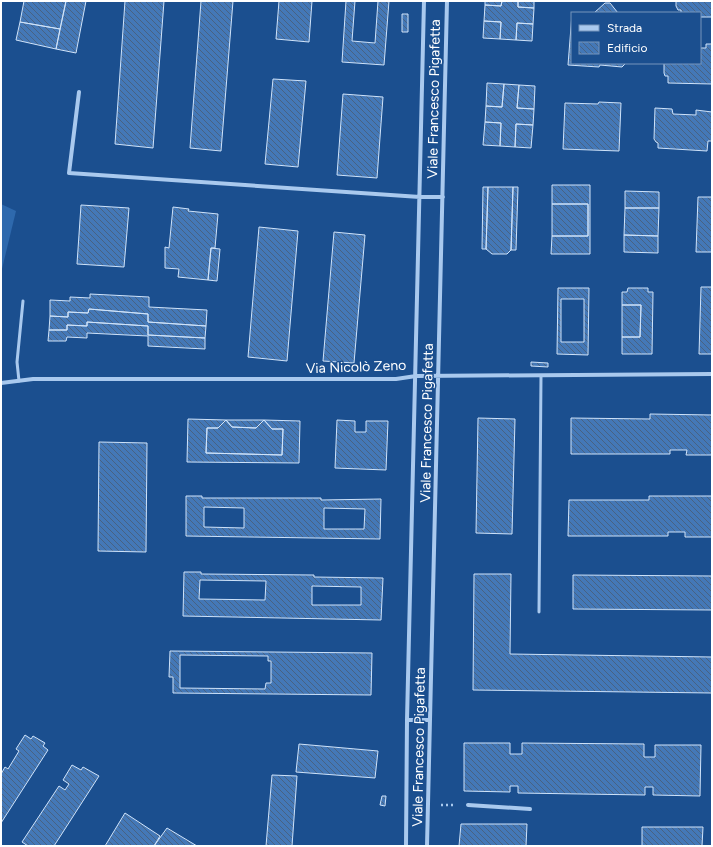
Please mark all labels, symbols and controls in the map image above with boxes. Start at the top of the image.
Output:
legend [571,12,701,64]
street label: Viale Francesco Pigafetta [424,19,444,179]
text: Strada [607,21,642,35]
text: Edificio [607,41,647,55]
street label: Viale Francesco Pigafetta [417,343,437,503]
street label: Via Nicolò Zeno [305,357,407,377]
street label: Viale Francesco Pigafetta [409,667,429,827]

